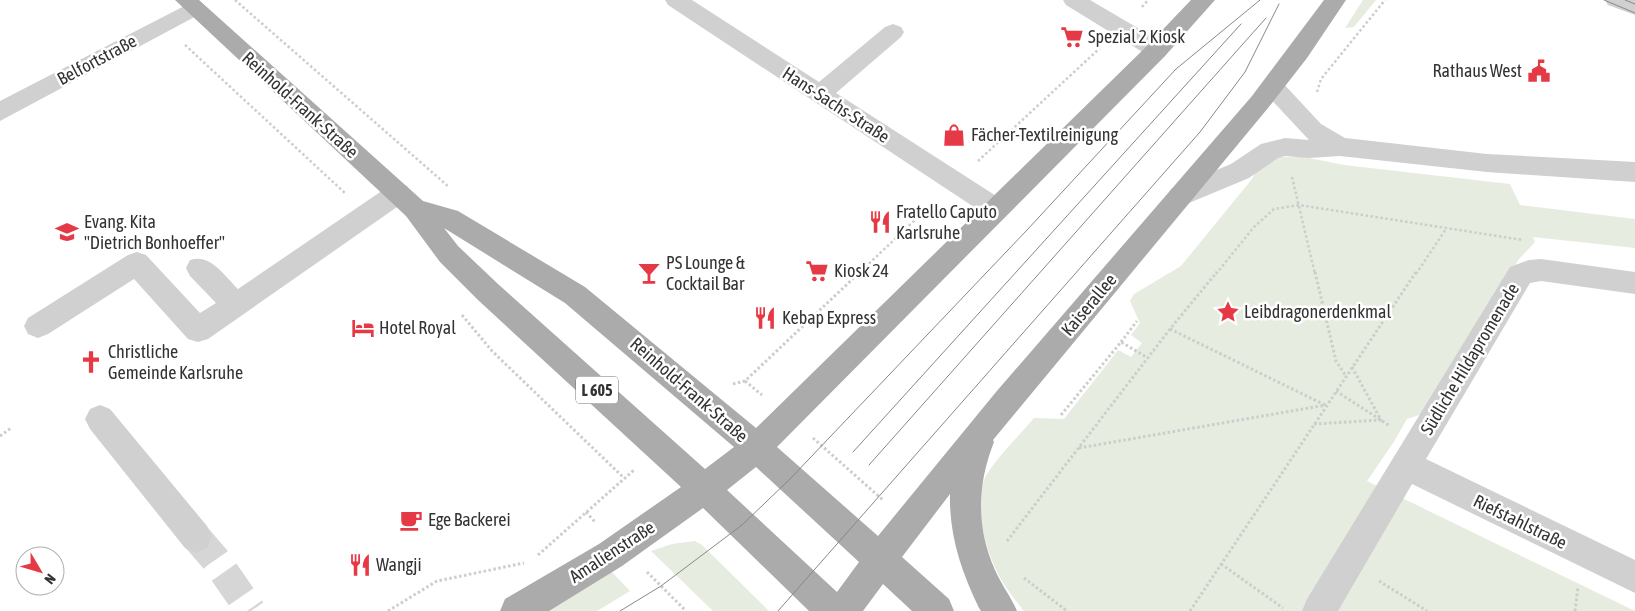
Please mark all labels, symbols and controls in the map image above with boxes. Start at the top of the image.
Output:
supermarket icon: Spezial 2 Kiosk [1059,24,1085,50]
place label: Spezial 2 Kiosk [1088,26,1185,47]
street label: Belfortstraße [54,30,140,89]
street label: Reinhold-Frank-Straße [238,47,363,162]
public building icon: Rathaus West [1526,58,1552,84]
place label: Rathaus West [1433,60,1522,81]
street label: Hans-Sachs-Straße [779,62,894,147]
shop icon: Fächer-Textilreinigung [941,122,967,148]
place label: Fächer-Textilreinigung [971,124,1119,145]
place label: Fratello Caputo Karlsruhe [896,201,997,243]
restaurant icon: Fratello Caputo Karlsruhe [867,209,893,235]
place label: Evang. Kita "Dietrich Bonhoeffer" [84,211,225,253]
school or university icon: Evang. Kita "Dietrich Bonhoeffer" [54,219,80,245]
place label: PS Lounge & Cocktail Bar [666,252,746,294]
supermarket icon: Kiosk 24 [804,258,830,284]
bar icon: PS Lounge & Cocktail Bar [636,260,662,286]
place label: Kiosk 24 [834,260,889,281]
street label: Kaiserallee [1057,269,1121,340]
street label: Südliche Hildapromenade [1416,279,1523,438]
place icon: Leibdragonerdenkmal [1215,299,1241,325]
place label: Leibdragonerdenkmal [1244,301,1391,322]
restaurant icon: Kebap Express [752,305,778,331]
place label: Kebap Express [782,307,876,328]
hotel icon: Hotel Royal [350,315,376,341]
place label: Hotel Royal [379,317,456,338]
street label: Reinhold-Frank-Straße [626,333,752,446]
place label: Christliche Gemeinde Karlsruhe [108,341,243,383]
church icon: Christliche Gemeinde Karlsruhe [78,349,104,375]
road number: L 605 [576,376,618,404]
street label: Riefstahlstraße [1470,490,1570,553]
cafe icon: Ege Backerei [398,507,424,533]
place label: Ege Backerei [428,509,511,530]
street label: Amalienstraße [565,516,658,587]
north arrow [15,546,65,596]
restaurant icon: Wangji [347,552,373,578]
place label: Wangji [376,554,422,575]
text: N [41,571,59,587]

